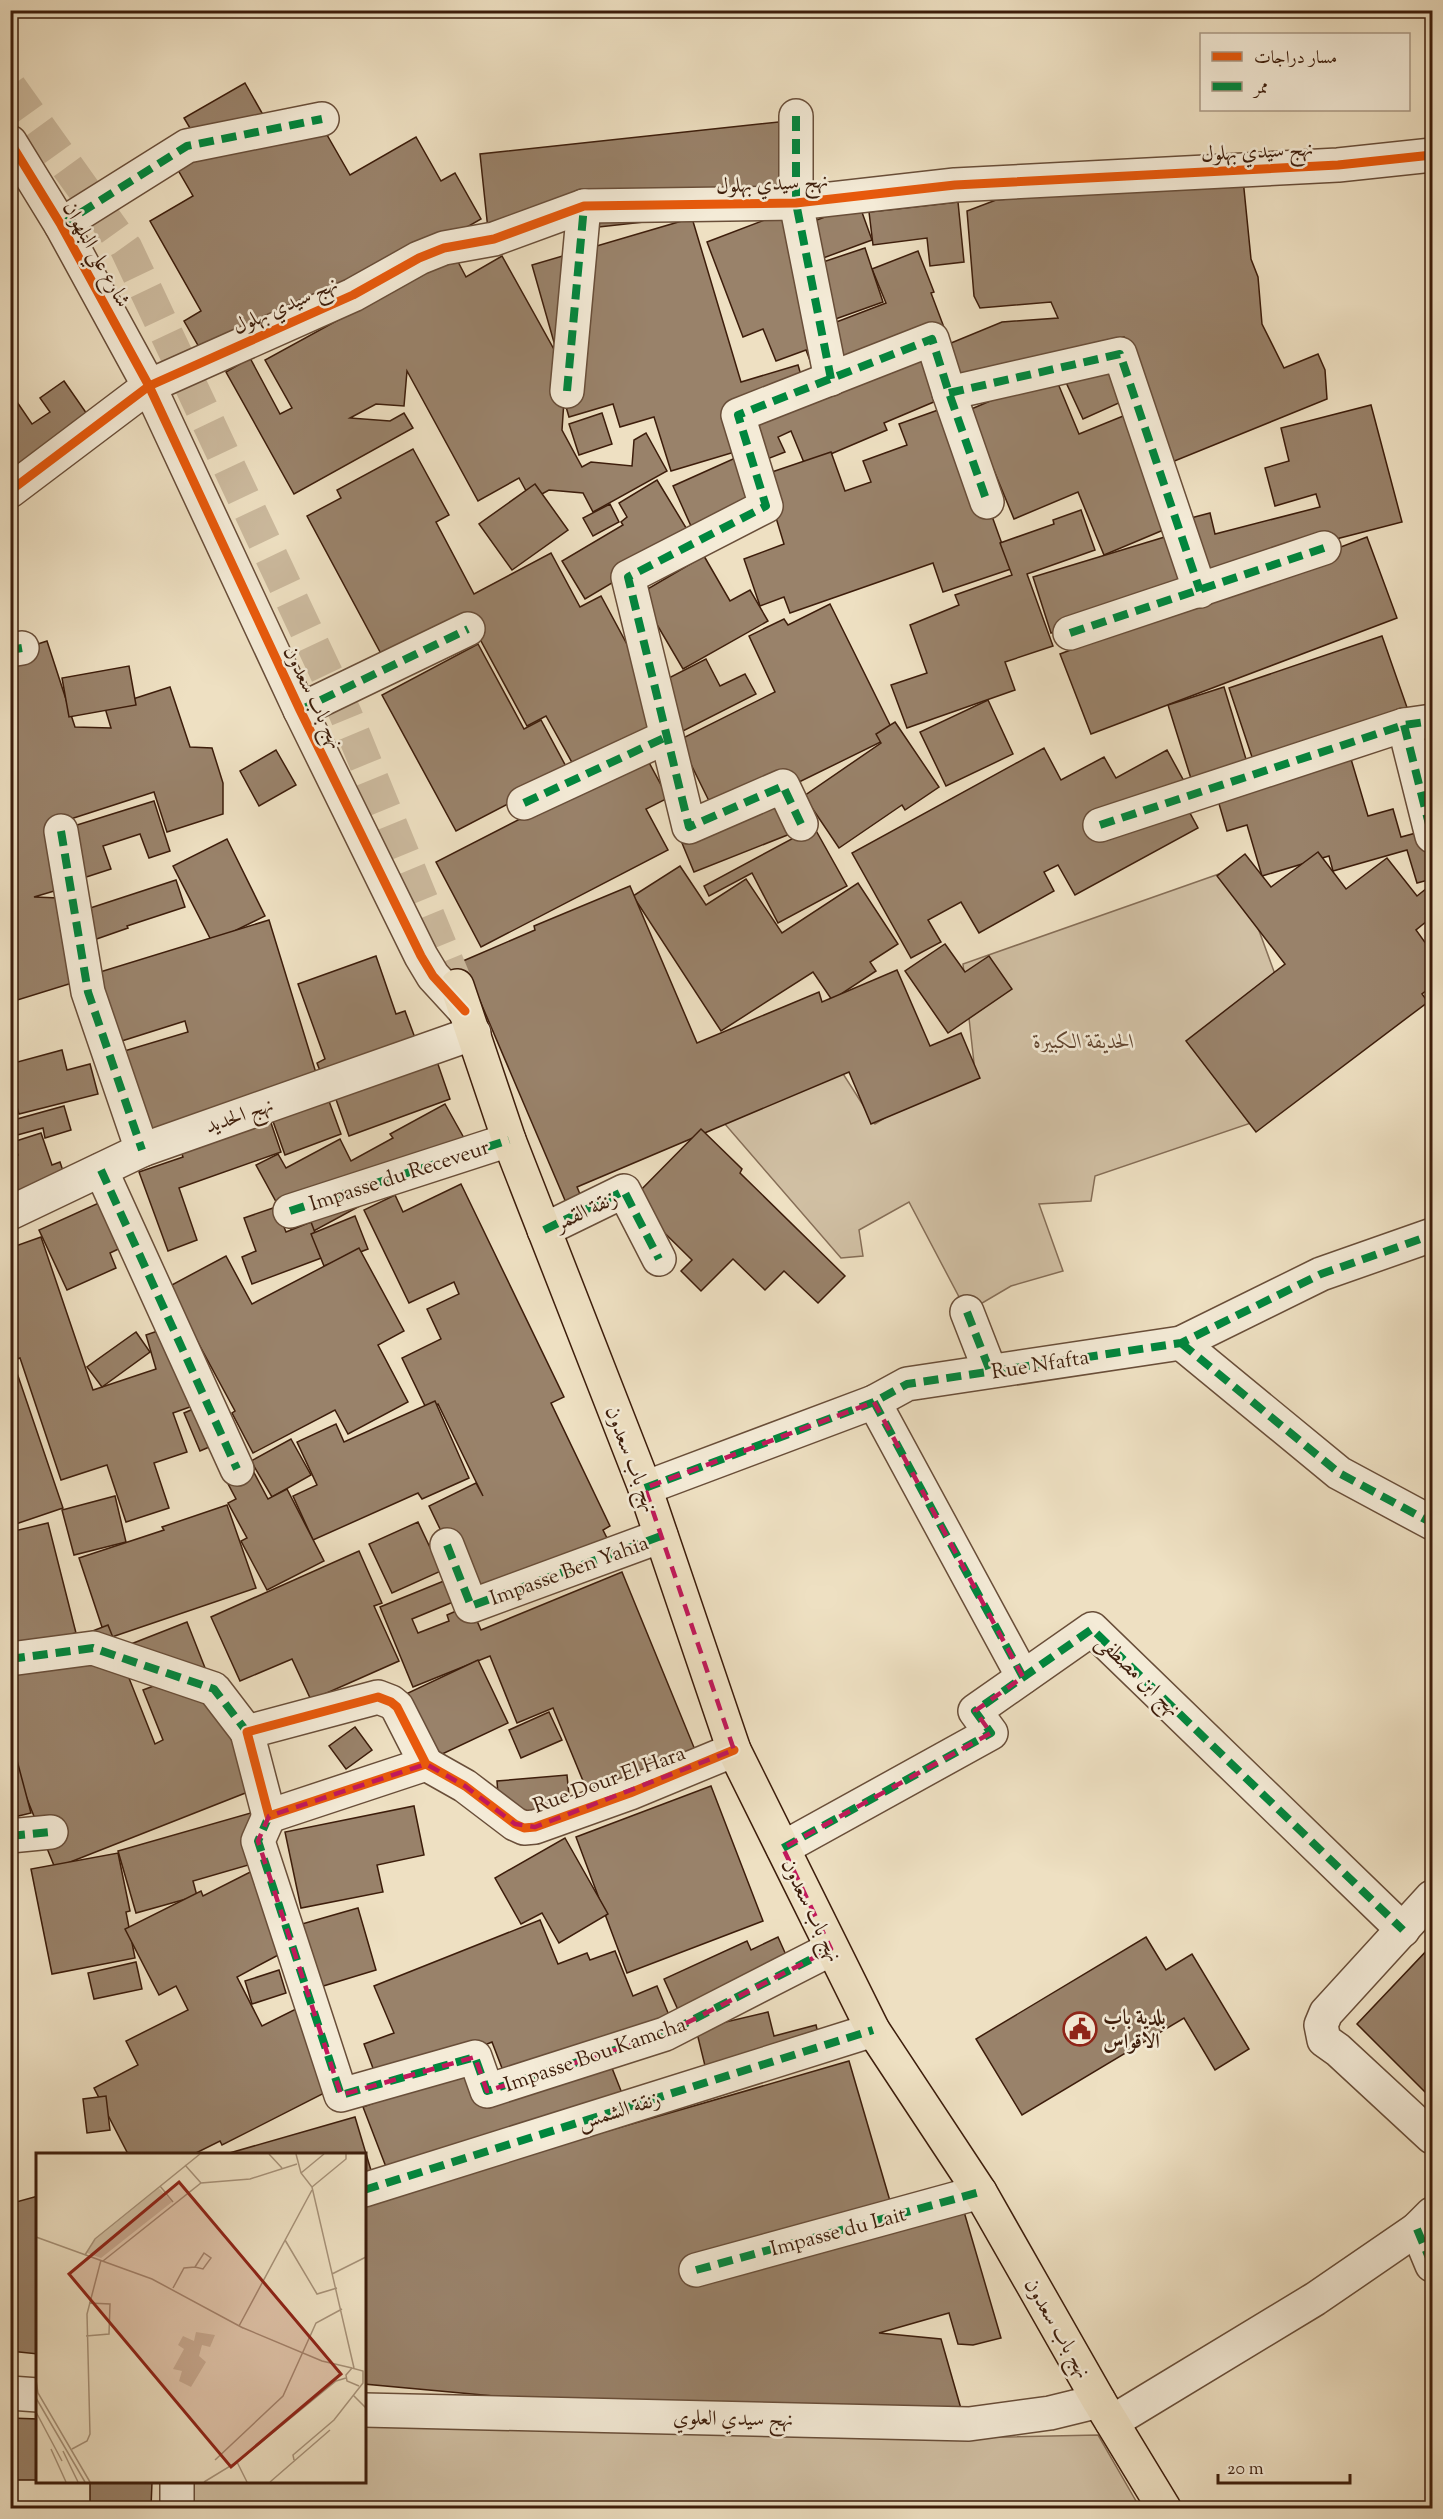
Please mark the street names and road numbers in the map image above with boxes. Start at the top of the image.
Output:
street label: نهج سيدي بهلول [1200,135,1314,173]
street label: نهج سيدي بهلول [715,167,829,205]
street label: شارع علي البلهوان [51,197,137,315]
street label: نهج سيدي بهلول [228,270,344,345]
street label: نهج باب سعدون [272,641,350,756]
street label: نهج الحديد [201,1091,278,1144]
street label: Impasse du Receveur [306,1134,494,1220]
street label: زنقة القمر [549,1184,623,1240]
street label: Rue Nfafta [989,1343,1092,1388]
street label: نهج باب سعدون [594,1402,664,1518]
street label: Impasse Ben Yahia [486,1529,654,1615]
street label: نهج ابن مصطفى [1087,1628,1187,1726]
street label: Rue Dour El Hara [529,1739,690,1822]
street label: نهج باب سعدون [770,1854,848,1969]
street label: Impasse Bou Kamcha [501,2011,691,2101]
street label: زنقة الشمس [574,2085,665,2139]
street label: Impasse du Lait [767,2200,910,2266]
street label: نهج باب سعدون [1014,2273,1097,2386]
street label: نهج سيدي العلوي [672,2404,793,2438]

